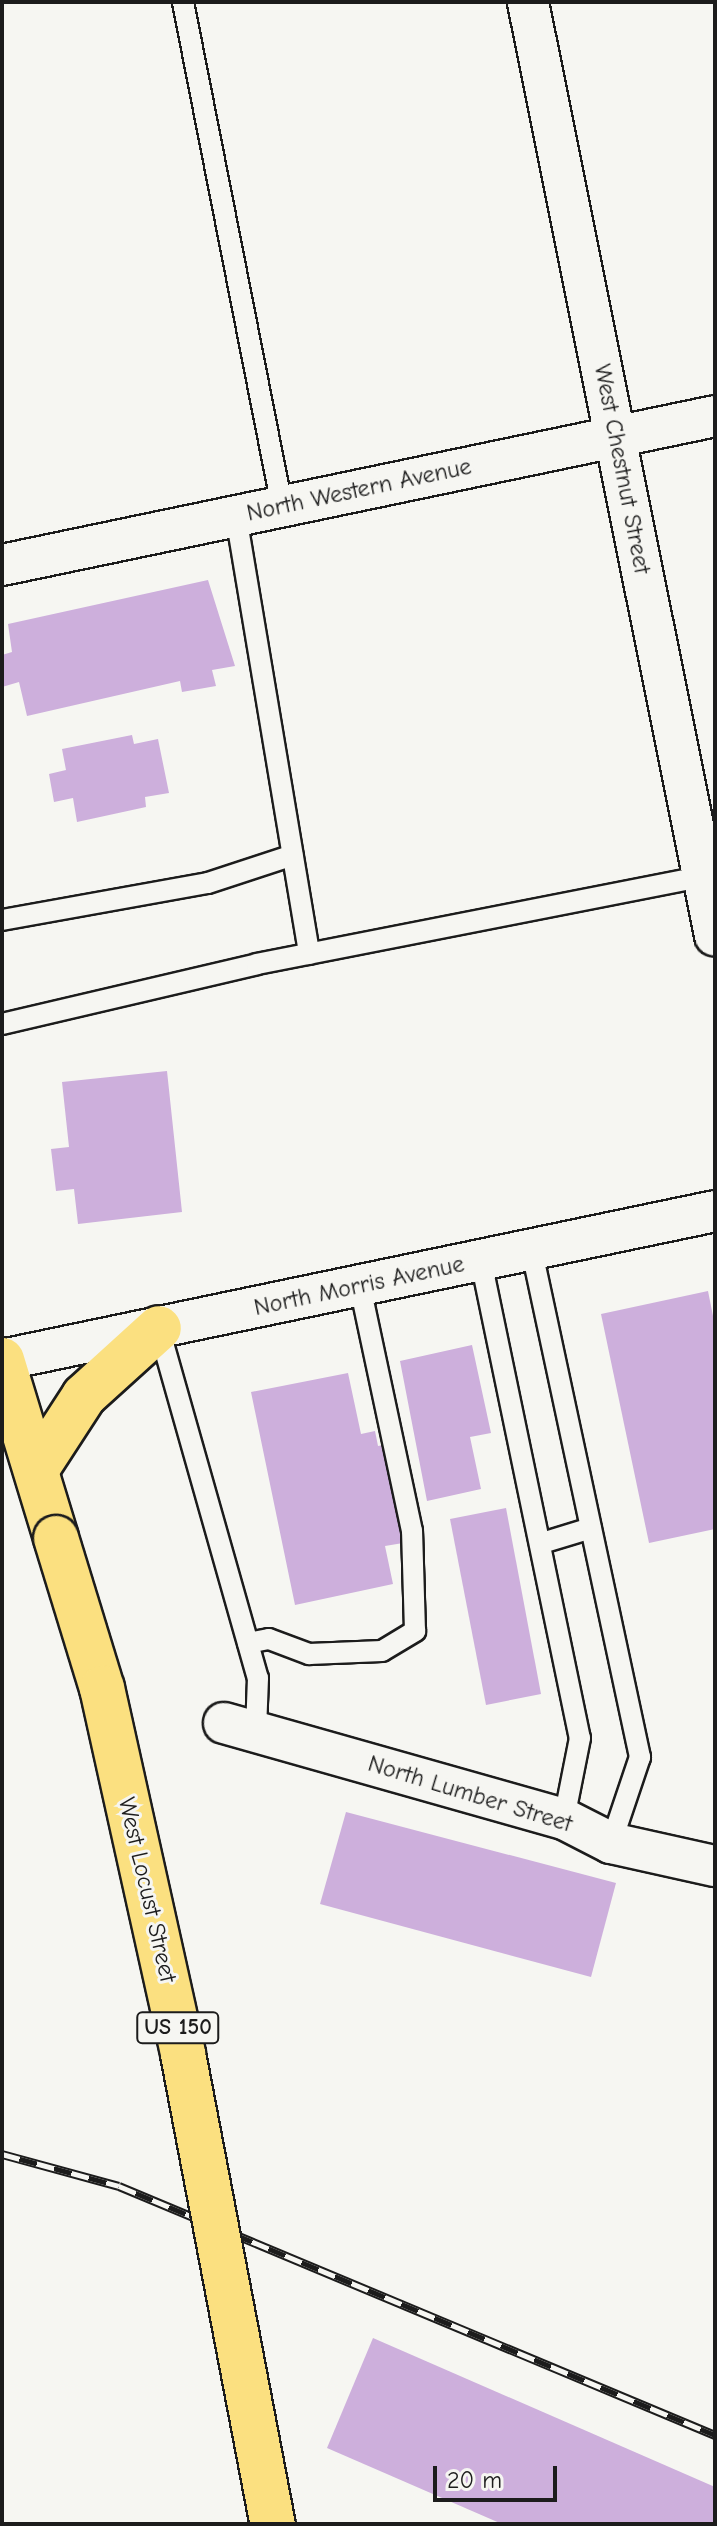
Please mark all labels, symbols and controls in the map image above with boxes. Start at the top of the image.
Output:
street label: West Chestnut Street [588,362,656,576]
street label: North Western Avenue [244,452,474,528]
street label: North Morris Avenue [251,1250,467,1322]
street label: North Lumber Street [364,1749,576,1839]
street label: West Locust Street [112,1795,182,1985]
road number: US 150 [136,2010,220,2046]
scale bar [437,2450,561,2500]
text: 20 m [447,2466,502,2494]

